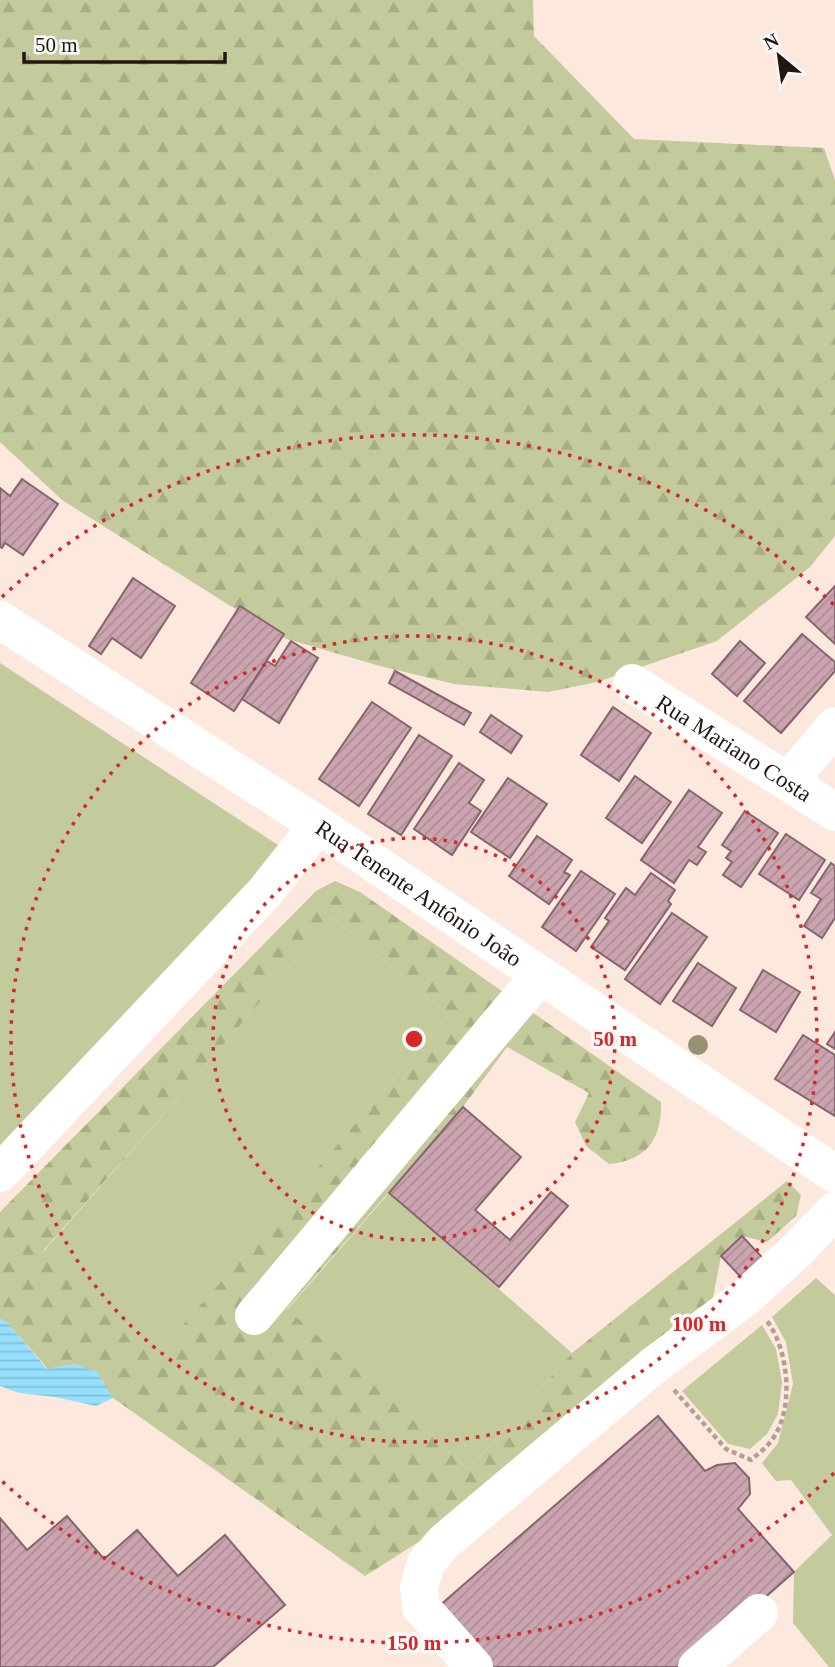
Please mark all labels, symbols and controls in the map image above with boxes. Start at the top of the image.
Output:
scale bar [24,21,226,65]
north arrow [744,21,814,91]
text: N [760,29,782,54]
text: 50 m [35,33,78,57]
street label: Rua Mariano Costa [652,689,816,806]
street label: Rua Tenente Antônio João [311,815,526,971]
centre of rings [402,1027,426,1051]
text: 50 m [593,1027,637,1051]
text: 100 m [672,1312,727,1336]
text: 150 m [387,1631,442,1655]

